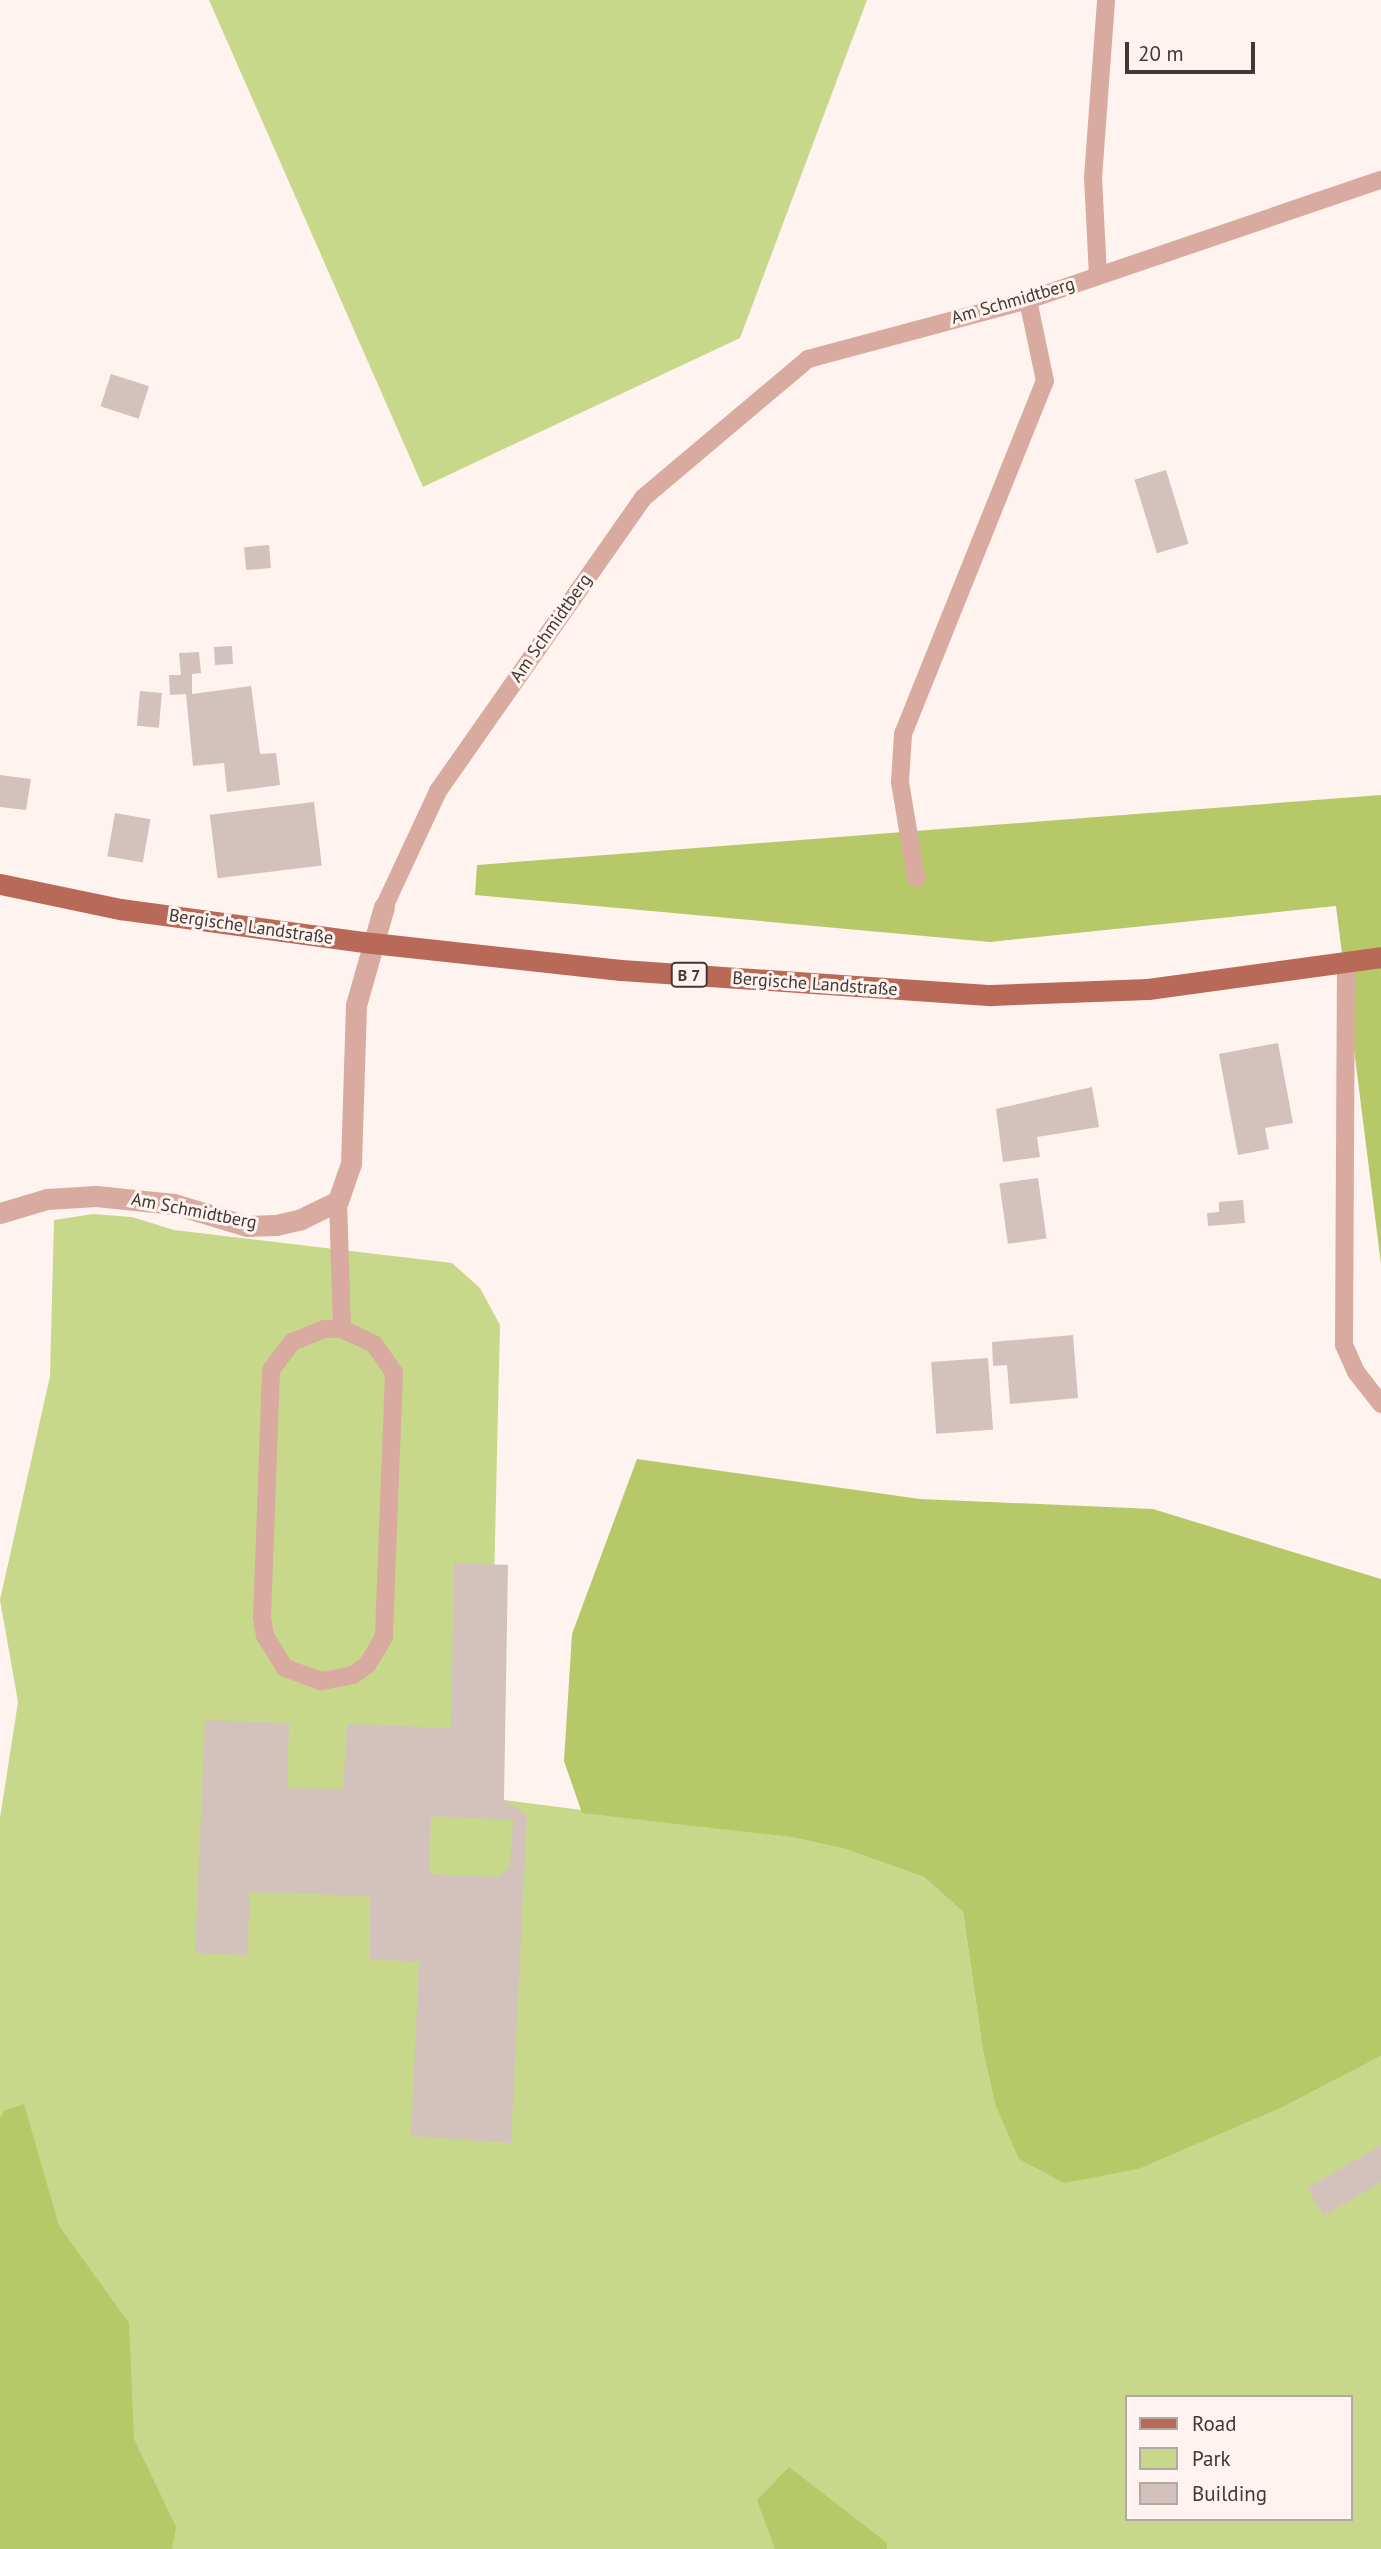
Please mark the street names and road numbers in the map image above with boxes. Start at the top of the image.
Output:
street label: Am Schmidtberg [949,273,1077,329]
street label: Am Schmidtberg [506,570,596,686]
street label: Bergische Landstraße [167,905,335,949]
road number: B 7 [670,962,708,987]
street label: Bergische Landstraße [732,967,898,1001]
street label: Am Schmidtberg [129,1188,259,1234]

